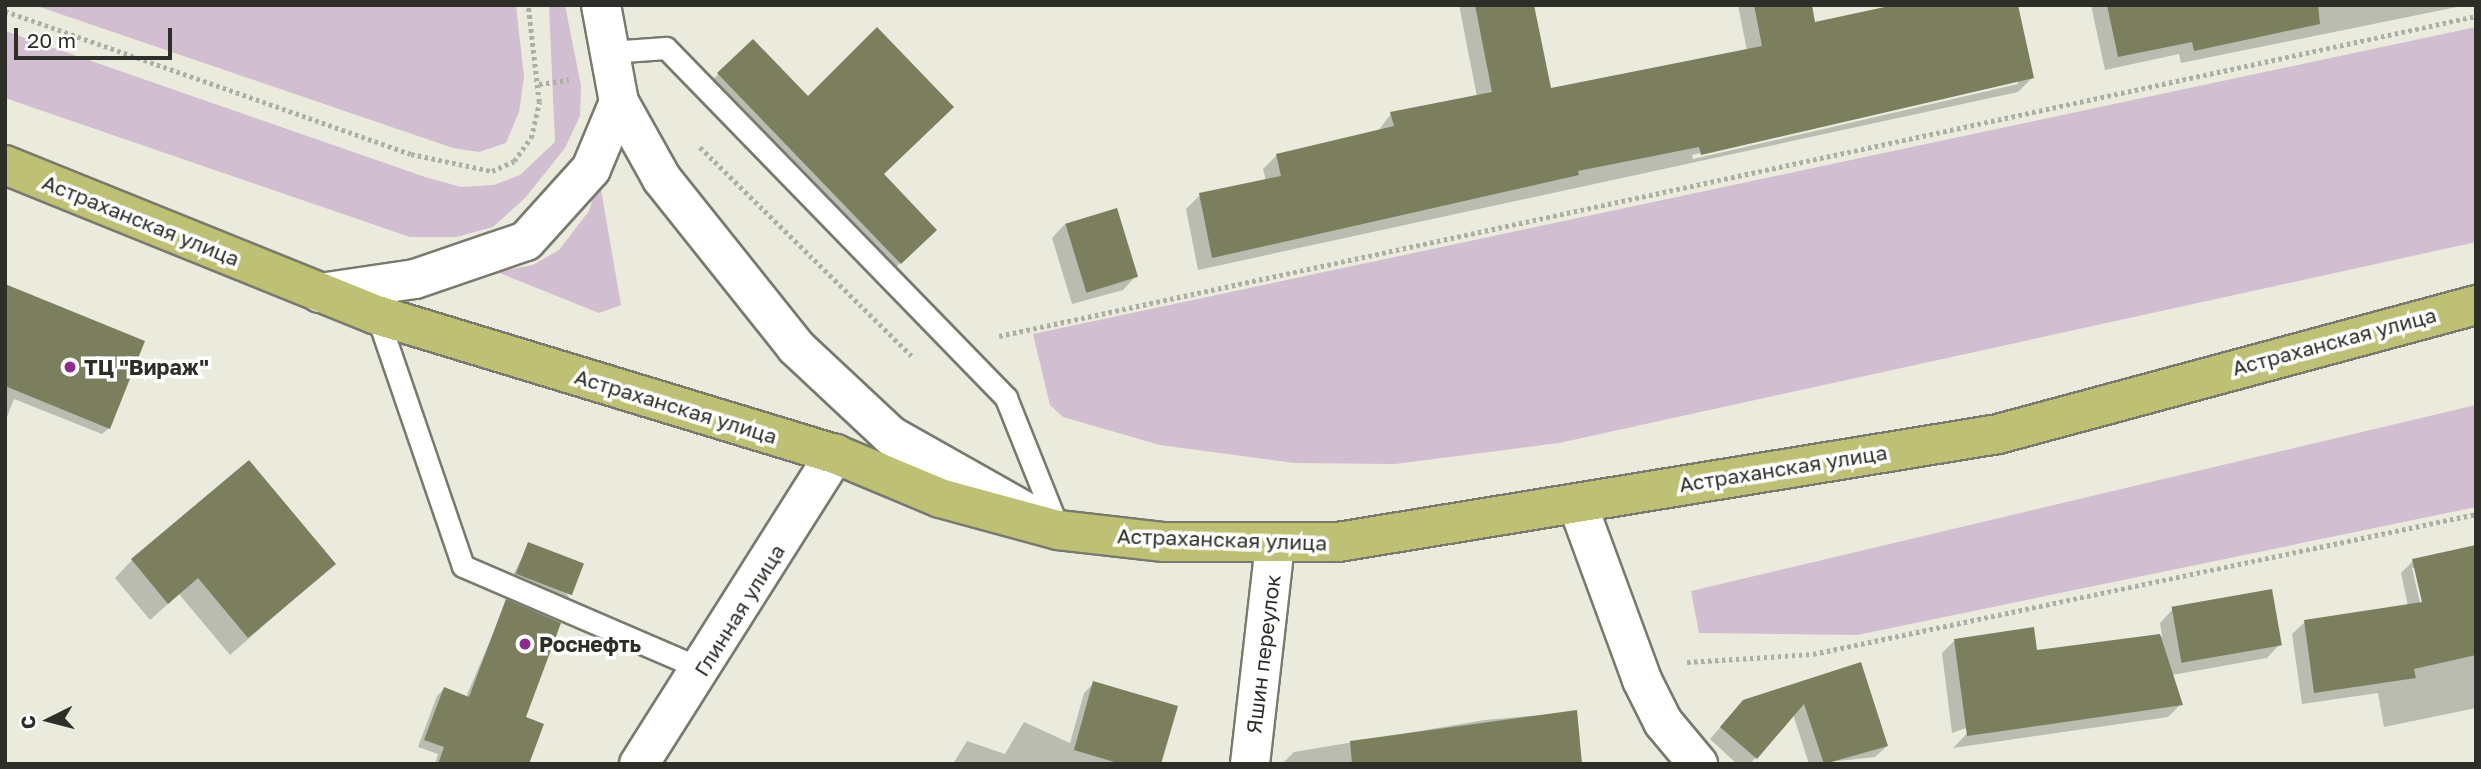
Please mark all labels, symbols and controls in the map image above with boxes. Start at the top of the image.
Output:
scale bar [18,14,175,58]
text: 20 m [27,27,76,53]
street label: Астраханская улица [39,169,243,271]
street label: Астраханская улица [2229,302,2439,380]
place label: ТЦ "Вираж" [84,354,209,380]
marker: ТЦ "Вираж" [62,359,78,375]
street label: Астраханская улица [572,363,780,449]
street label: Астраханская улица [1677,439,1889,497]
street label: Астраханская улица [1116,523,1328,555]
street label: Глинная улица [688,539,790,681]
street label: Яшин переулок [1241,573,1285,735]
place label: Роснефть [539,631,641,657]
marker: Роснефть [517,636,533,652]
north arrow [14,685,84,755]
text: С [15,714,40,730]

